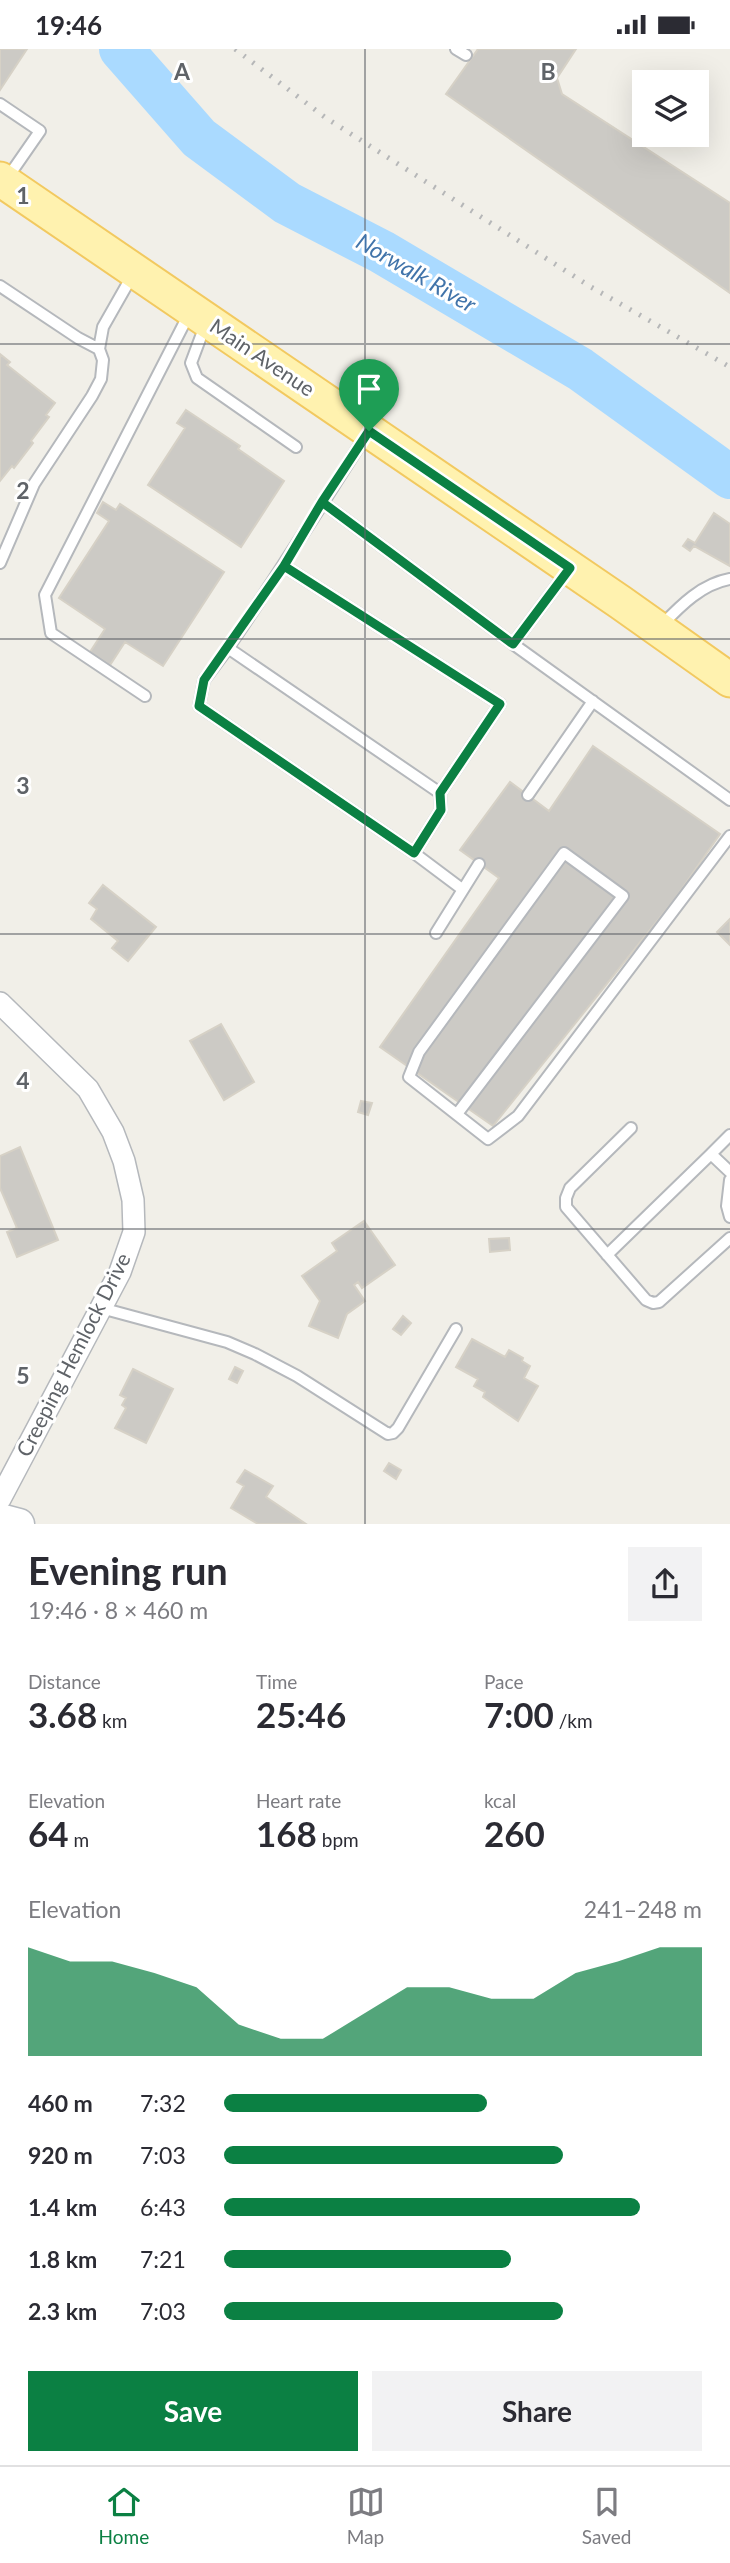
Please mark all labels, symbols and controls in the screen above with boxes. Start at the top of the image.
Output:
text: 19:46 [35,9,102,41]
text: A [173,57,191,85]
text: B [540,57,556,85]
map controls [632,70,709,147]
button: layers [632,70,709,147]
text: 1 [16,181,30,209]
water label: Norwalk River [352,227,482,318]
street label: Main Avenue [206,313,320,401]
pin [339,359,399,431]
icon: arrive [350,370,388,408]
text: 2 [16,476,30,504]
text: 3 [16,771,30,799]
text: 4 [16,1066,30,1094]
street label: Creeping Hemlock Drive [10,1248,135,1460]
text: 5 [16,1361,30,1389]
text: Evening run [28,1547,228,1593]
button: share [628,1547,702,1621]
text: 19:46 · 8 × 460 m [28,1596,208,1624]
text: Distance [28,1670,101,1693]
text: Time [256,1670,297,1693]
text: Pace [484,1670,523,1693]
text: 3.68 [28,1693,97,1735]
text: 25:46 [256,1693,346,1735]
text: 7:00 [484,1693,554,1735]
text: km [97,1709,127,1732]
text: /km [554,1709,593,1732]
text: Elevation [28,1789,105,1812]
text: Heart rate [256,1789,341,1812]
text: kcal [484,1789,516,1812]
text: 64 [28,1812,69,1854]
text: 168 [256,1812,317,1854]
text: 260 [484,1812,545,1854]
text: m [69,1828,89,1851]
text: bpm [317,1828,359,1851]
text: Elevation [28,1895,121,1923]
text: 241–248 m [584,1895,702,1923]
text: 460 m [28,2089,93,2117]
text: 7:32 [140,2089,186,2117]
text: 920 m [28,2141,93,2169]
text: 7:03 [140,2141,186,2169]
text: 1.4 km [28,2193,97,2221]
text: 6:43 [140,2193,186,2221]
text: 1.8 km [28,2245,97,2273]
text: 7:21 [140,2245,186,2273]
text: 2.3 km [28,2297,97,2325]
text: 7:03 [140,2297,186,2325]
button: Save [28,2371,358,2451]
button: Share [372,2371,702,2451]
tab: Home [99,2483,149,2548]
tab: Map [347,2483,385,2548]
tab: Saved [582,2483,631,2548]

